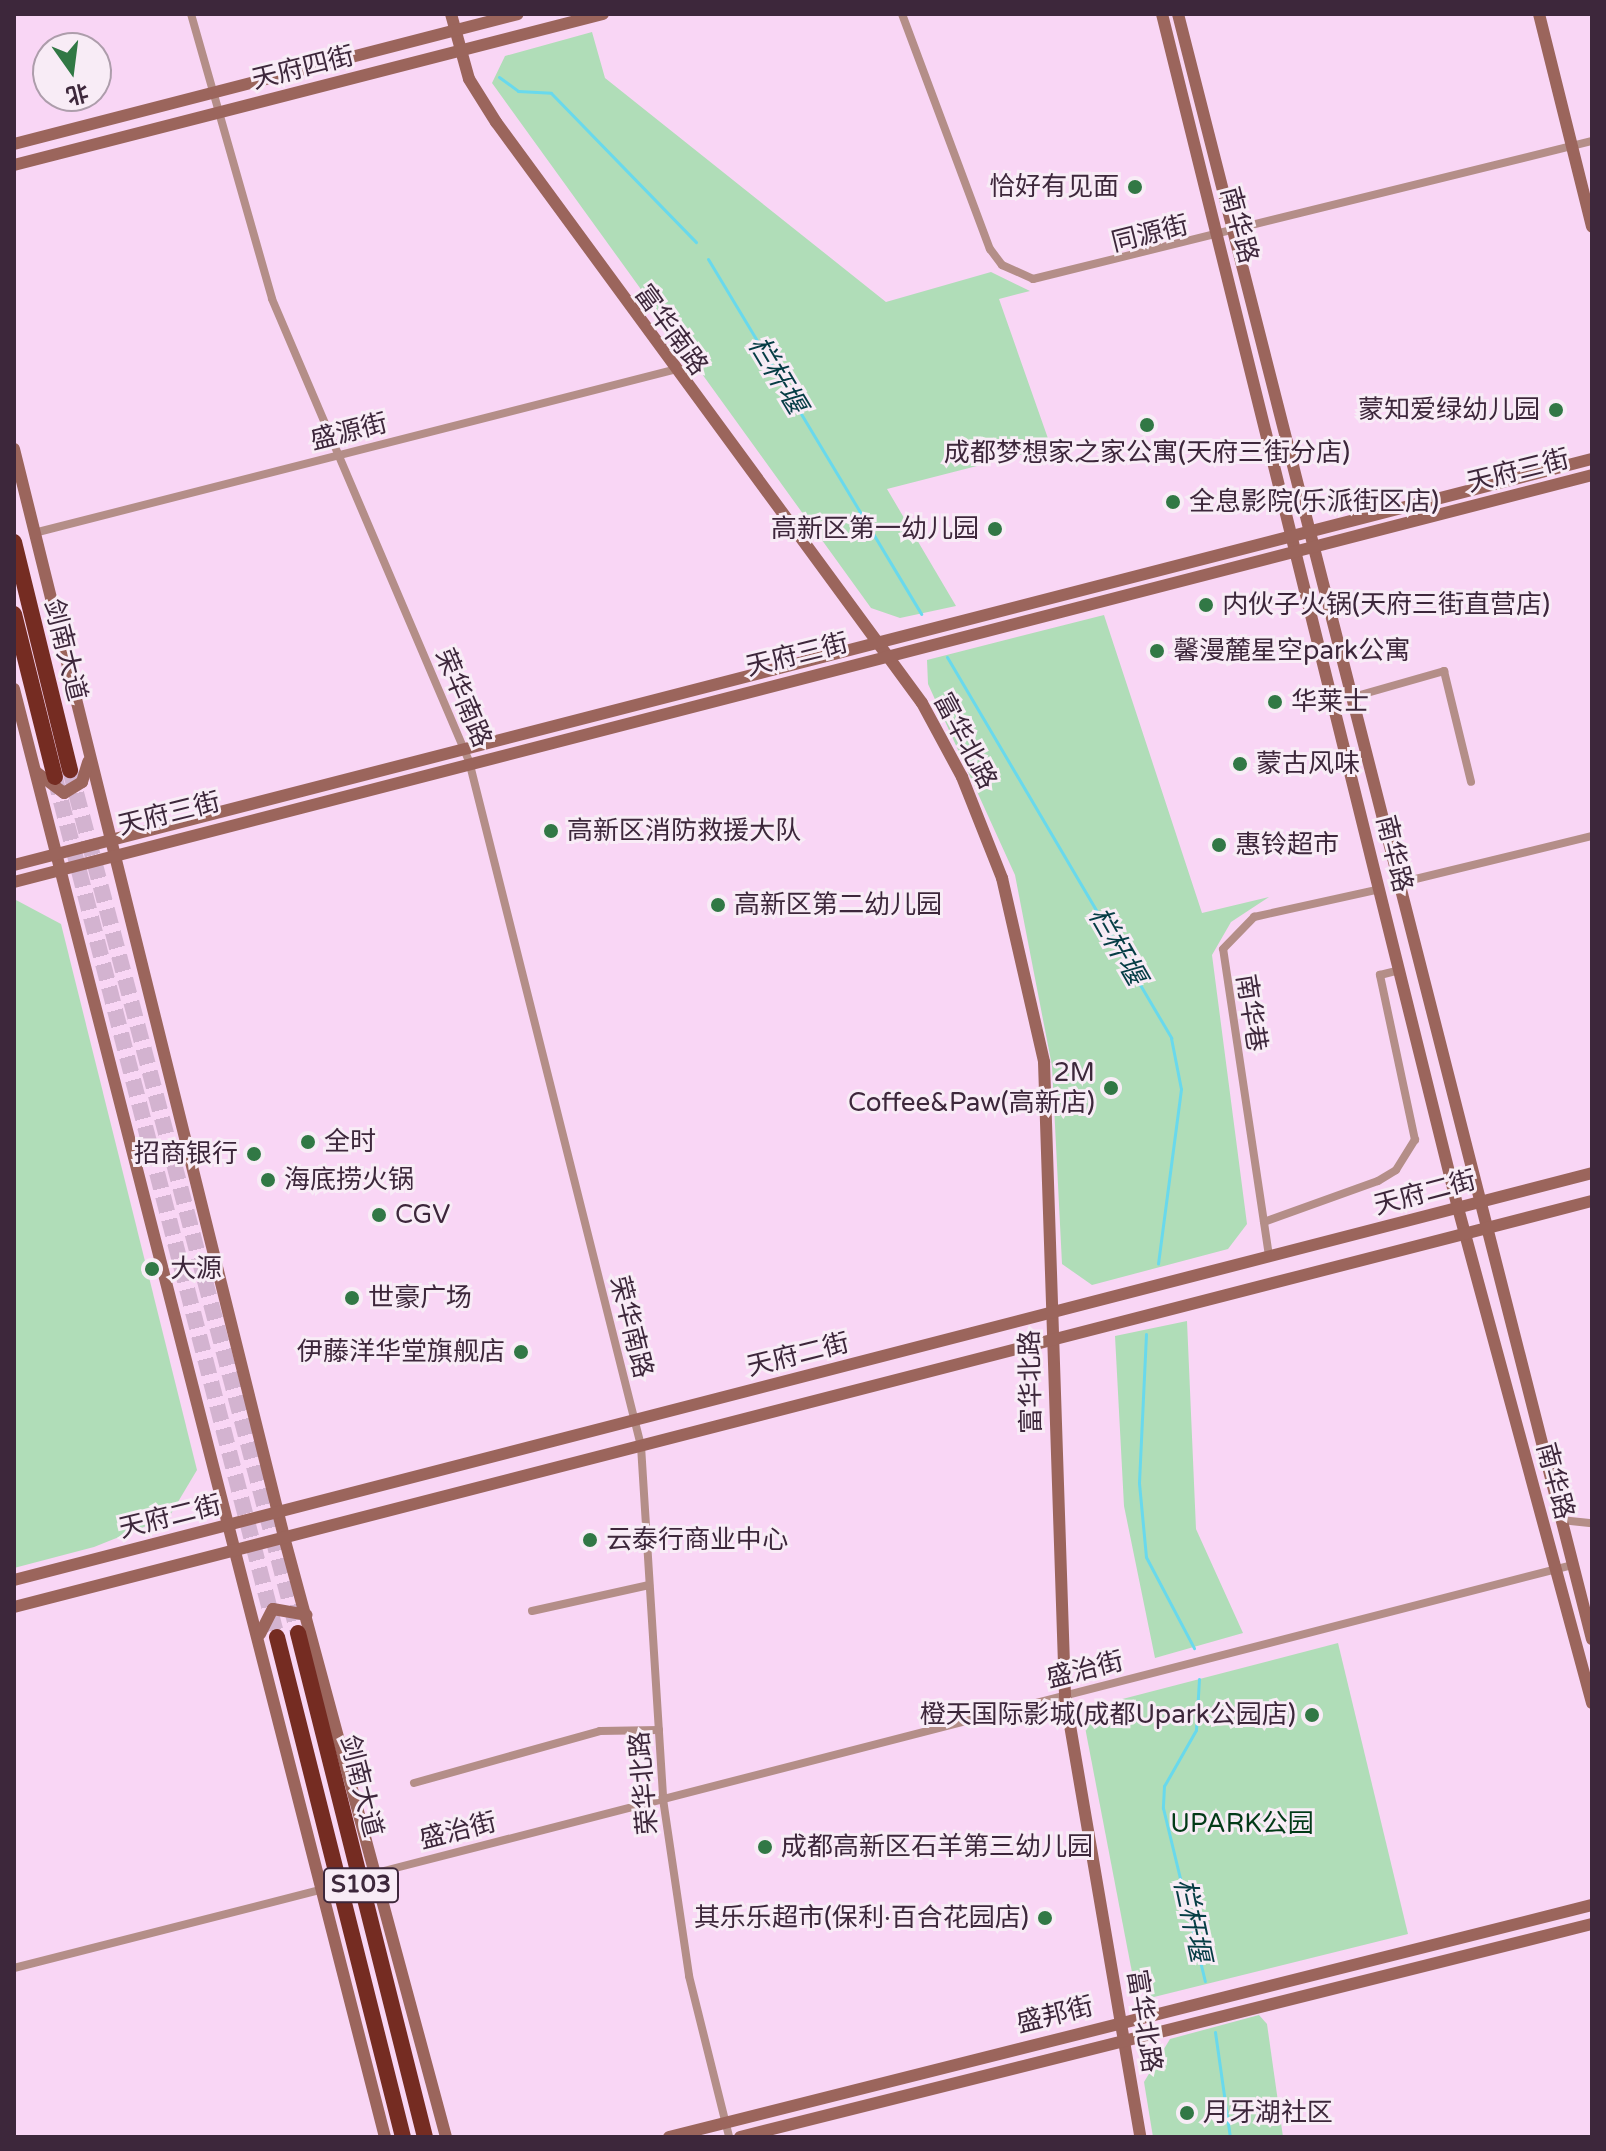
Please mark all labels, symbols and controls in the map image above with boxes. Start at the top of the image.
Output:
north arrow [32,32,112,112]
street label: 天府四街 [249,40,357,96]
text: 北 [64,78,91,109]
place label: 恰好有见面 [989,171,1119,203]
marker: 恰好有见面 [1126,178,1144,196]
street label: 南华路 [1214,183,1264,267]
street label: 同源街 [1108,209,1192,259]
street label: 富华南路 [628,279,714,381]
water label: 栏杆堰 [741,330,813,420]
place label: 蒙知爱绿幼儿园 [1358,394,1540,426]
marker: 蒙知爱绿幼儿园 [1547,401,1565,419]
street label: 盛源街 [307,407,391,457]
marker: 成都梦想家之家公寓(天府三街分店) [1138,416,1156,434]
place label: 成都梦想家之家公寓(天府三街分店) [944,437,1350,469]
street label: 天府三街 [1464,443,1572,499]
place label: 全息影院(乐派街区店) [1189,486,1439,518]
marker: 全息影院(乐派街区店) [1164,493,1182,511]
place label: 高新区第一幼儿园 [771,513,979,545]
marker: 高新区第一幼儿园 [986,520,1004,538]
place label: 内伙子火锅(天府三街直营店) [1222,589,1550,621]
street label: 剑南大道 [37,596,93,704]
marker: 内伙子火锅(天府三街直营店) [1197,596,1215,614]
street label: 天府三街 [743,627,851,683]
place label: 馨漫麓星空park公寓 [1173,635,1410,667]
marker: 馨漫麓星空park公寓 [1148,642,1166,660]
street label: 荣华南路 [428,644,498,752]
place label: 华莱士 [1291,686,1369,718]
street label: 富华北路 [927,688,1003,794]
marker: 华莱士 [1266,693,1284,711]
place label: 蒙古风味 [1256,748,1360,780]
marker: 蒙古风味 [1231,755,1249,773]
street label: 天府三街 [115,786,223,842]
street label: 南华路 [1369,812,1419,896]
place label: 高新区消防救援大队 [567,815,801,847]
marker: 高新区消防救援大队 [542,822,560,840]
place label: 惠铃超市 [1235,829,1339,861]
marker: 惠铃超市 [1210,836,1228,854]
place label: 高新区第二幼儿园 [734,889,942,921]
marker: 高新区第二幼儿园 [709,896,727,914]
water label: 栏杆堰 [1081,901,1153,991]
street label: 南华巷 [1229,972,1273,1054]
place label: 2M Coffee&Paw(高新店) [848,1057,1095,1118]
marker: 2M Coffee&Paw(高新店) [1102,1079,1120,1097]
place label: 全时 [324,1126,376,1158]
marker: 全时 [299,1133,317,1151]
place label: 招商银行 [134,1138,238,1170]
marker: 招商银行 [245,1145,263,1163]
place label: 海底捞火锅 [284,1164,414,1196]
street label: 天府二街 [1371,1164,1479,1222]
marker: 海底捞火锅 [259,1171,277,1189]
place label: CGV [395,1199,450,1231]
marker: CGV [370,1206,388,1224]
place label: 大源 [170,1253,222,1285]
marker: 大源 [141,1258,163,1280]
street label: 荣华南路 [603,1273,659,1381]
place label: 世豪广场 [368,1282,472,1314]
marker: 世豪广场 [343,1289,361,1307]
street label: 天府二街 [744,1327,852,1383]
street label: 富华北路 [1014,1330,1048,1434]
place label: 伊藤洋华堂旗舰店 [297,1336,505,1368]
marker: 伊藤洋华堂旗舰店 [512,1343,530,1361]
street label: 南华路 [1530,1439,1580,1523]
street label: 天府二街 [116,1489,224,1545]
place label: 云泰行商业中心 [606,1524,788,1556]
marker: 云泰行商业中心 [581,1531,599,1549]
street label: 盛治街 [1043,1645,1127,1695]
place label: 橙天国际影城(成都Upark公园店) [919,1699,1296,1731]
marker: 橙天国际影城(成都Upark公园店) [1303,1706,1321,1724]
street label: 荣华北路 [624,1730,664,1836]
street label: 剑南大道 [333,1732,389,1840]
street label: 盛治街 [416,1806,500,1856]
park label: UPARK公园 [1170,1808,1314,1840]
place label: 成都高新区石羊第三幼儿园 [781,1831,1093,1863]
marker: 成都高新区石羊第三幼儿园 [756,1838,774,1856]
road number: S103 [323,1865,399,1905]
water label: 栏杆堰 [1167,1875,1217,1965]
place label: 其乐乐超市(保利·百合花园店) [694,1902,1029,1934]
marker: 其乐乐超市(保利·百合花园店) [1036,1909,1054,1927]
street label: 富华北路 [1120,1967,1168,2075]
street label: 盛邦街 [1013,1990,1097,2040]
place label: 月牙湖社区 [1203,2097,1333,2129]
marker: 月牙湖社区 [1178,2104,1196,2122]

